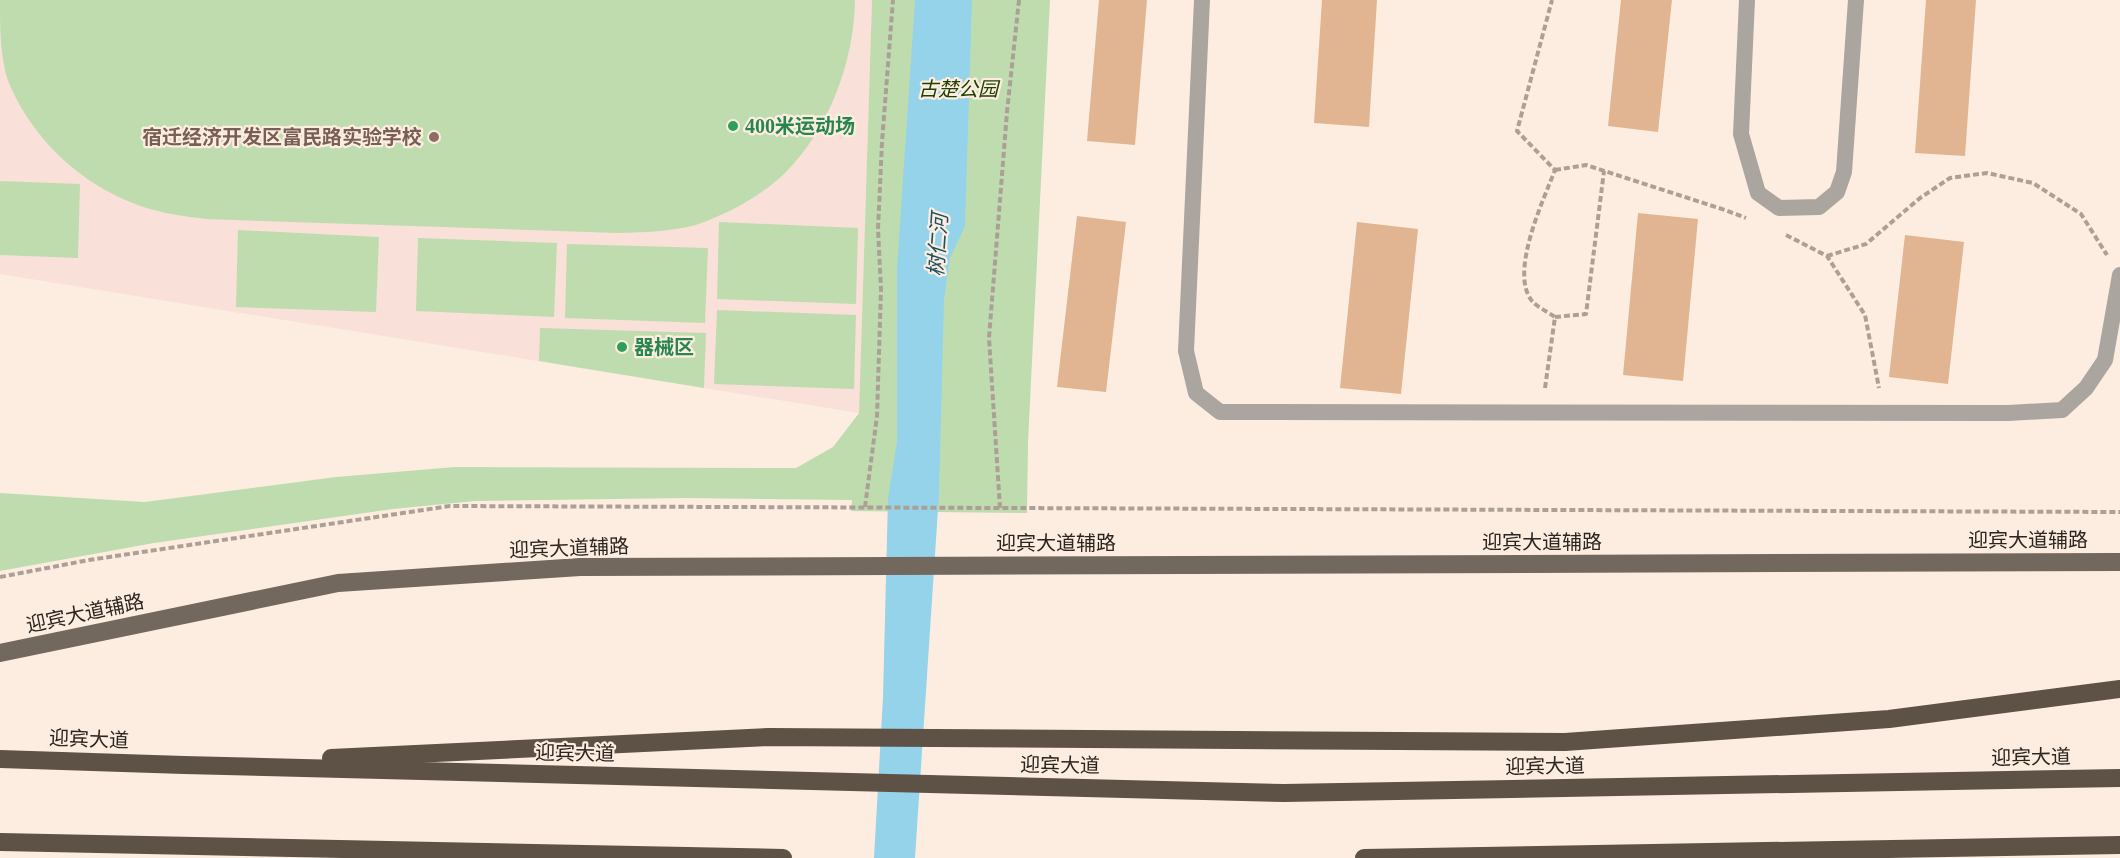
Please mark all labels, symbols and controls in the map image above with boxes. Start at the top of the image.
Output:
park label: 古楚公园 [918,78,1001,100]
place label: 400米运动场 [745,115,855,137]
marker: 400米运动场 [726,119,740,133]
place label: 宿迁经济开发区富民路实验学校 [142,126,422,148]
marker: 宿迁经济开发区富民路实验学校 [427,130,441,144]
water label: 树仁河 [924,209,952,277]
place label: 器械区 [634,336,694,358]
marker: 器械区 [615,340,629,354]
street label: 迎宾大道辅路 [1968,529,2088,551]
street label: 迎宾大道辅路 [1482,531,1602,553]
street label: 迎宾大道辅路 [996,532,1116,554]
street label: 迎宾大道辅路 [509,535,629,561]
street label: 迎宾大道辅路 [24,590,146,636]
street label: 迎宾大道 [49,727,129,751]
street label: 迎宾大道 [535,741,615,765]
street label: 迎宾大道 [1991,745,2071,769]
street label: 迎宾大道 [1020,753,1100,777]
street label: 迎宾大道 [1505,754,1585,778]

